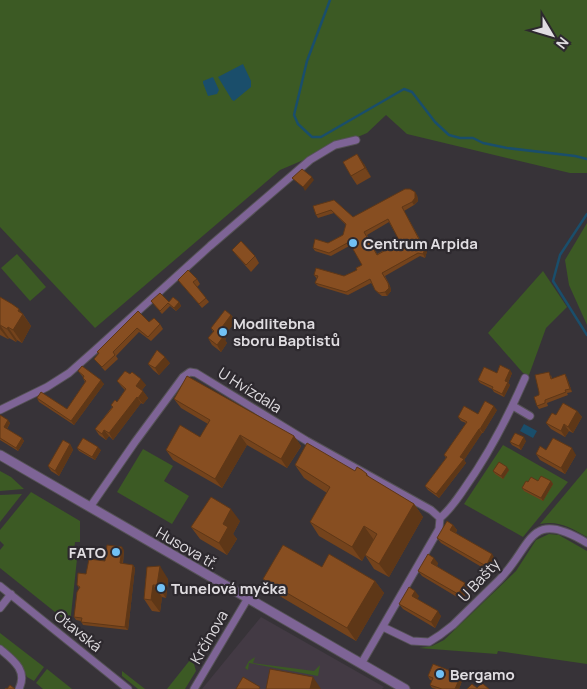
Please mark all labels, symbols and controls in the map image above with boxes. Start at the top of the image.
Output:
north arrow [527,10,577,60]
text: N [552,33,573,53]
place label: Centrum Arpida [363,233,478,254]
marker: Centrum Arpida [347,237,359,249]
place label: Modlitebna sboru Baptistů [233,313,340,351]
marker: Modlitebna sboru Baptistů [217,326,229,338]
street label: U Hvízdala [214,362,286,418]
street label: Husova tř. [152,522,222,574]
place label: FATO [69,542,106,563]
marker: FATO [110,546,122,558]
street label: U Bašty [453,554,505,606]
place label: Tunelová myčka [171,578,286,599]
marker: Tunelová myčka [155,582,167,594]
street label: Otavská [50,605,106,657]
street label: Krčínova [185,606,233,668]
place label: Bergamo [450,664,515,685]
marker: Bergamo [434,668,446,680]

